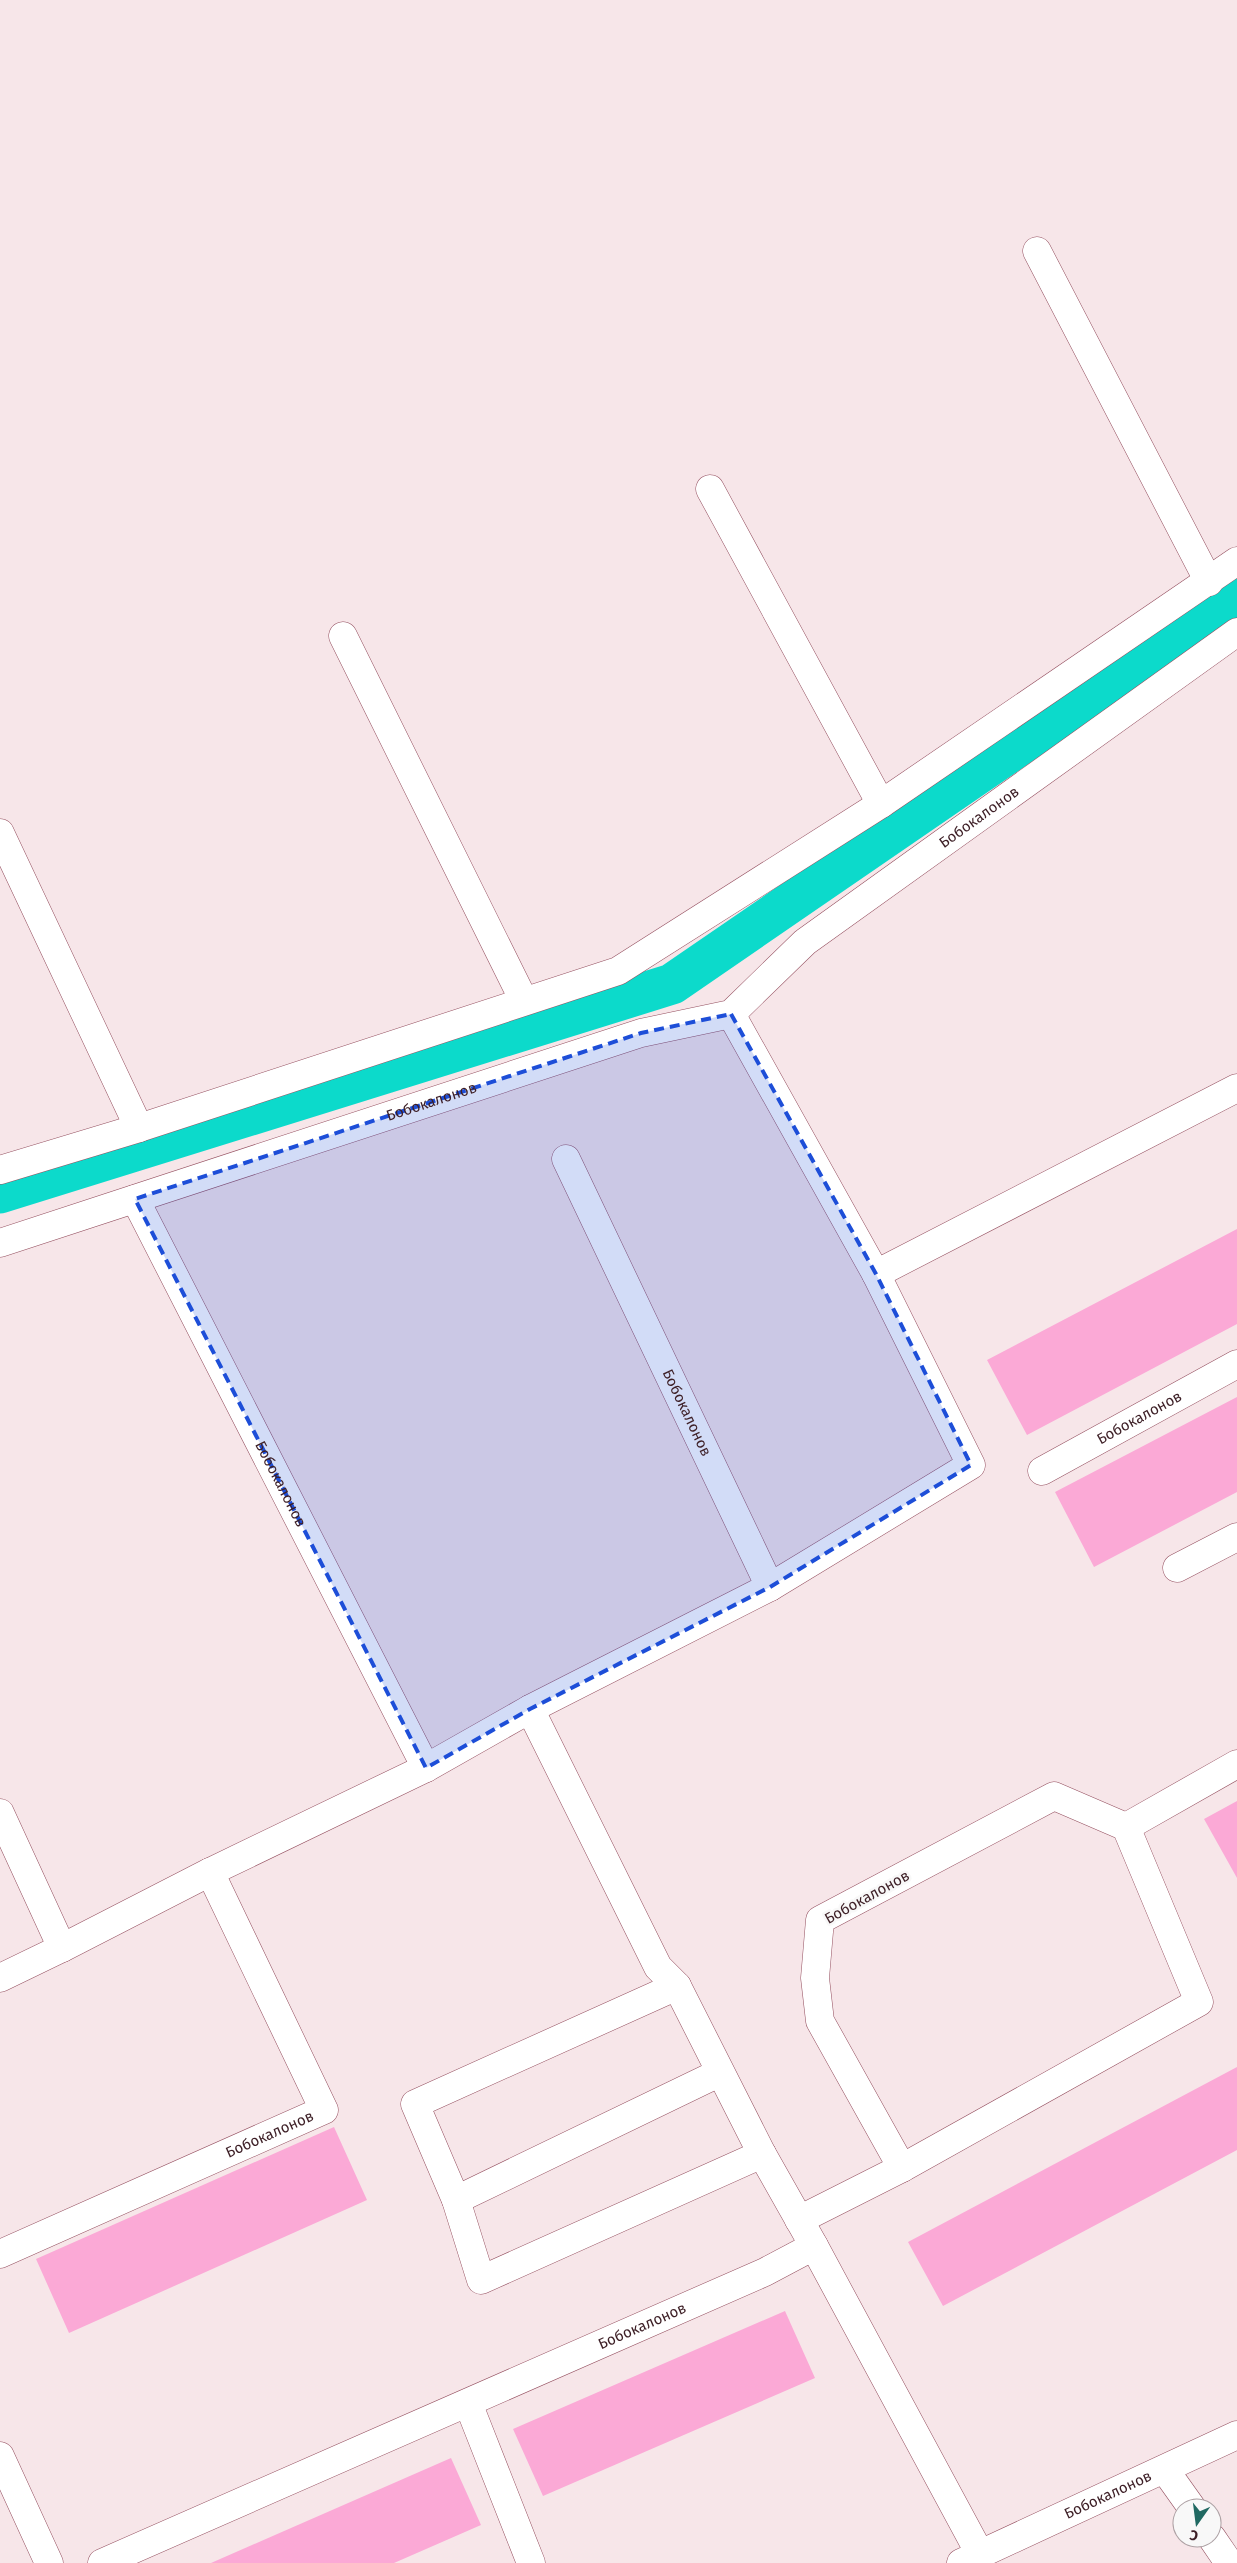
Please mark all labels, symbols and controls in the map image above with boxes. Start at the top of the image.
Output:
street label: Бобокалонов [936,782,1023,852]
street label: Бобокалонов [384,1078,479,1125]
street label: Бобокалонов [659,1366,715,1459]
street label: Бобокалонов [1094,1387,1185,1448]
street label: Бобокалонов [251,1438,310,1530]
street label: Бобокалонов [821,1866,913,1928]
street label: Бобокалонов [223,2107,316,2162]
street label: Бобокалонов [596,2299,689,2353]
street label: Бобокалонов [1061,2467,1154,2523]
north arrow [1172,2498,1222,2548]
text: С [1188,2526,1200,2544]

